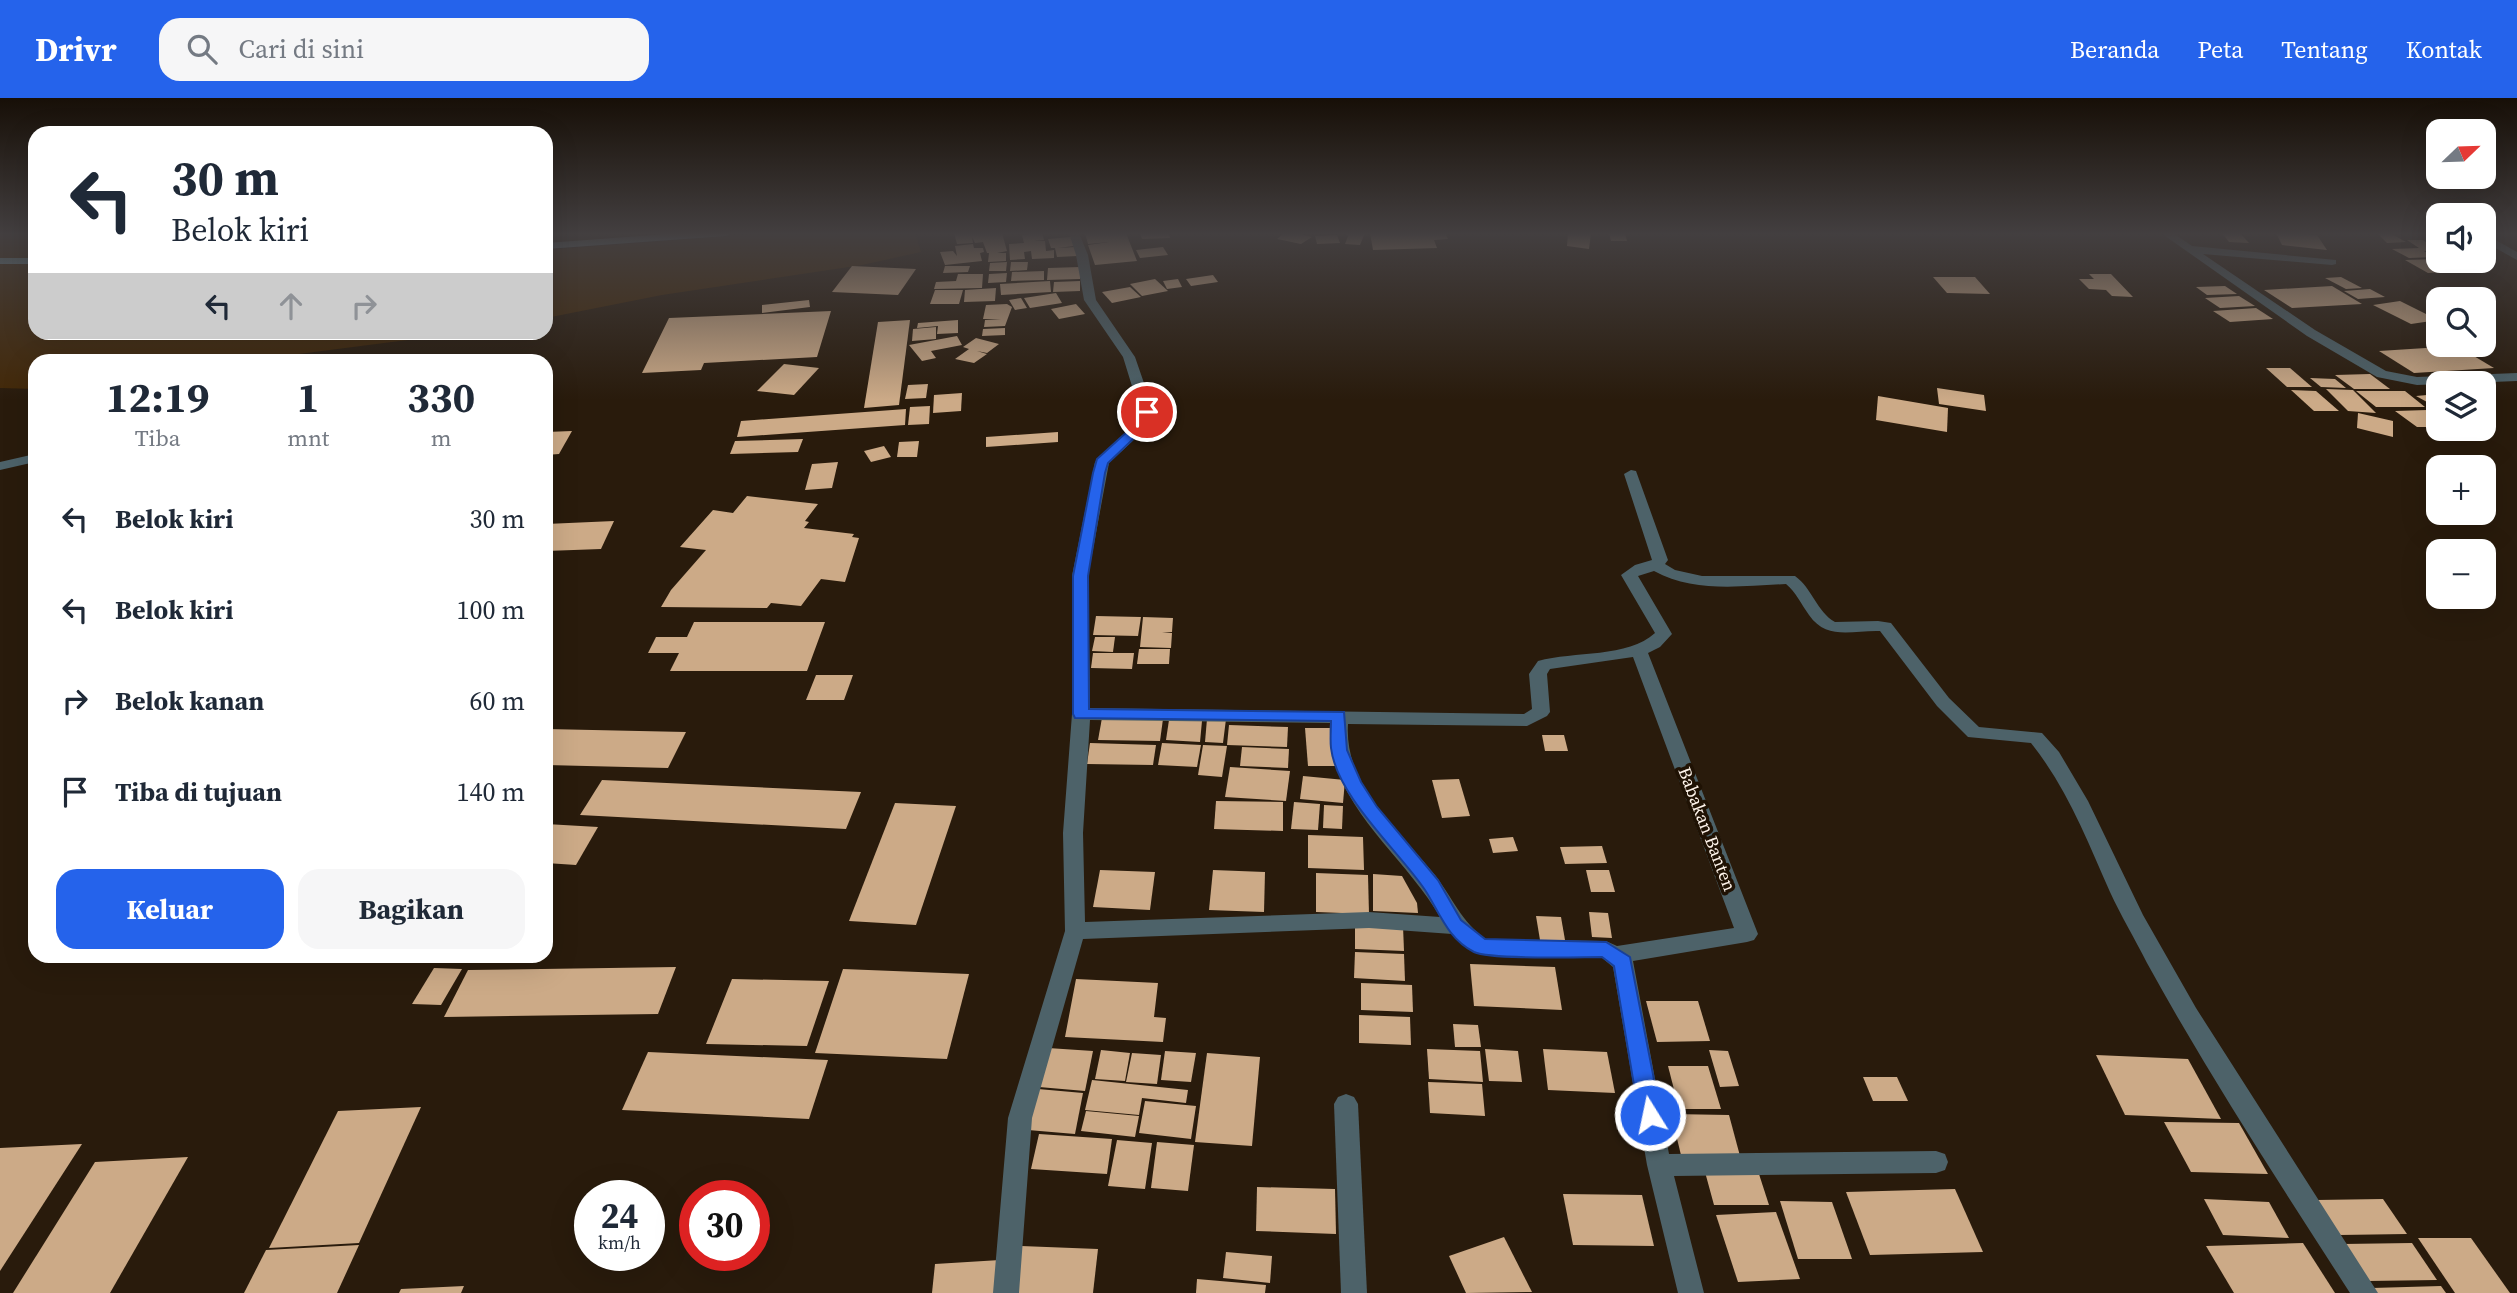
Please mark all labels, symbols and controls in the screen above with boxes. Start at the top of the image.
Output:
search box [159,18,649,81]
text: Drivr [35,27,117,72]
icon: search [183,30,221,68]
text: Cari di sini [239,31,364,67]
text: Beranda [2070,33,2159,66]
text: Peta [2197,33,2243,66]
text: Tentang [2281,33,2368,66]
text: Kontak [2406,33,2482,66]
north arrow [2426,119,2496,189]
map controls [2426,119,2496,609]
text: 30 m [171,144,279,211]
icon: left [56,154,147,245]
button: sound [2426,203,2496,273]
text: Belok kiri [171,208,309,252]
icon: left [199,287,237,325]
icon: ahead [272,287,310,325]
icon: right [345,287,383,325]
button: search [2426,287,2496,357]
text: 12:19 [106,368,209,426]
text: 1 [297,368,320,426]
text: 330 [407,368,475,426]
button: layers [2426,371,2496,441]
pin [1117,382,1177,442]
icon: arrive [1128,393,1166,431]
text: Tiba [135,422,180,454]
text: mnt [287,422,329,454]
text: m [431,422,451,454]
button: + [2426,455,2496,525]
icon: left [56,500,94,538]
text: Belok kiri [115,501,233,537]
text: 30 m [470,501,525,537]
button: − [2426,539,2496,609]
icon: left [56,591,94,629]
text: Belok kiri [115,592,233,628]
text: 100 m [457,592,525,628]
icon: right [56,682,94,720]
text: Belok kanan [115,683,264,719]
text: 60 m [470,683,525,719]
street label: Babakan Banten [1672,763,1743,895]
icon: arrive [56,773,94,811]
text: Tiba di tujuan [115,774,282,810]
text: 140 m [457,774,525,810]
button: Keluar [56,869,284,949]
button: Bagikan [298,869,525,949]
position arrow [1613,1078,1687,1152]
speed limit sign: 30 [679,1180,770,1271]
text: 24 [601,1192,638,1240]
text: km/h [598,1230,641,1255]

